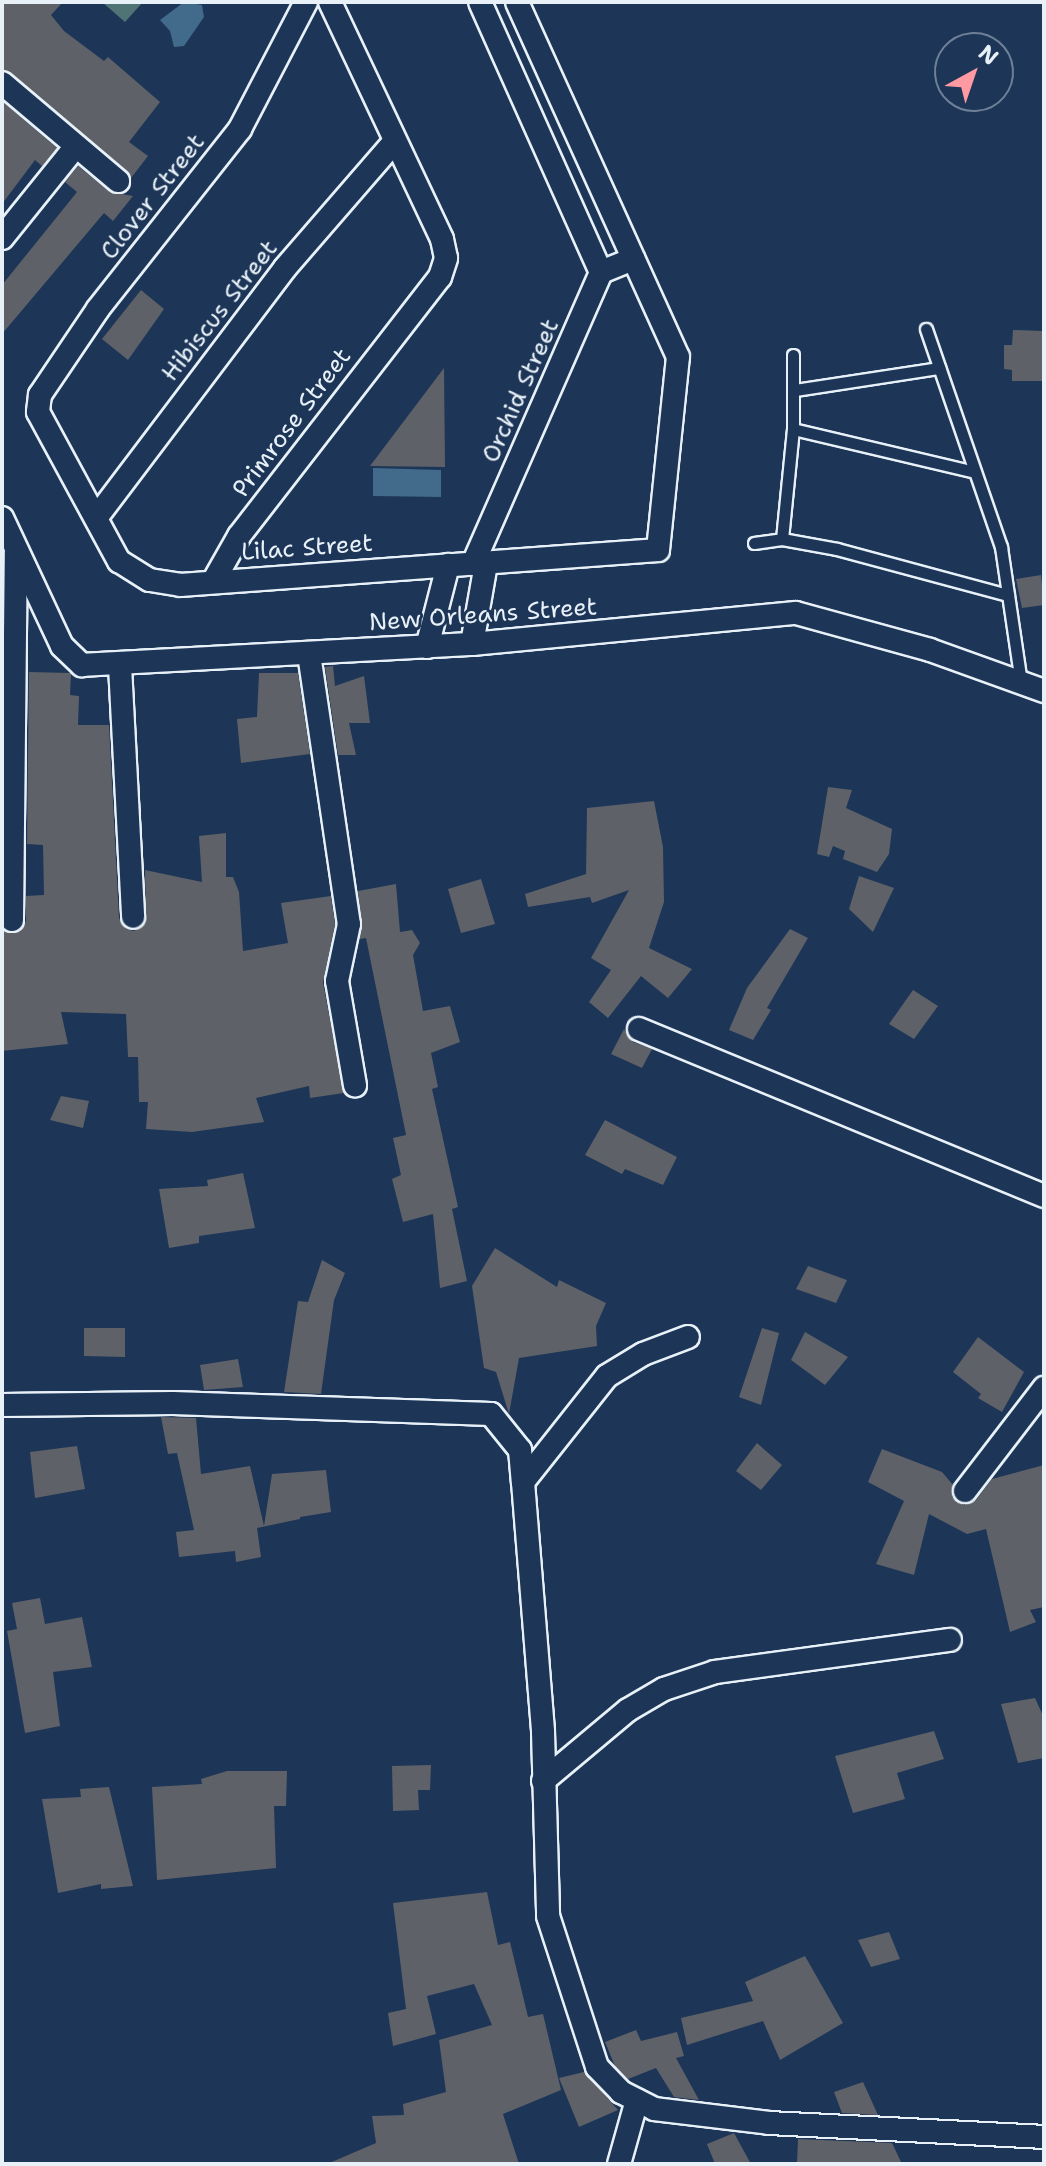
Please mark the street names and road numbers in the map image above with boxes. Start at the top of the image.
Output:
street label: Clover Street [95,128,211,266]
street label: Hibiscus Street [156,235,284,387]
street label: Orchid Street [477,315,565,467]
street label: Primrose Street [227,343,357,503]
street label: Lilac Street [240,529,374,567]
street label: New Orleans Street [368,593,598,637]

